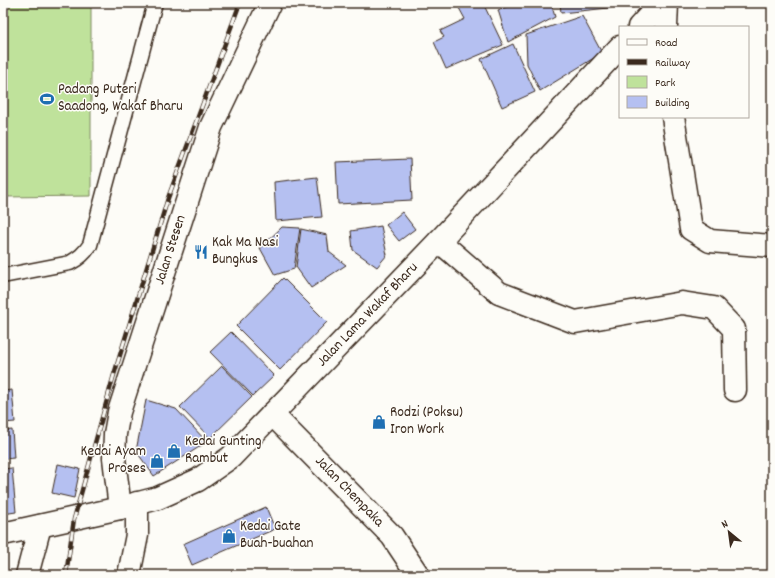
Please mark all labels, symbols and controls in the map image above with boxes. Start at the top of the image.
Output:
legend [619,26,749,118]
text: Road [655,35,677,52]
text: Railway [655,55,691,72]
text: Park [655,75,676,92]
place label: Padang Puteri Saadong, Wakaf Bharu [58,79,183,118]
sports icon: Padang Puteri Saadong, Wakaf Bharu [39,91,55,107]
text: Building [655,95,690,112]
street label: Jalan Stesen [149,212,193,288]
place label: Kak Ma Nasi Bungkus [212,232,279,271]
restaurant icon: Kak Ma Nasi Bungkus [193,244,209,260]
street label: Jalan Lama Wakaf Bharu [312,258,424,372]
place label: Rodzi (Poksu) Iron Work [390,402,463,441]
shop icon: Rodzi (Poksu) Iron Work [371,414,387,430]
place label: Kedai Gunting Rambut [185,431,262,470]
place label: Kedai Ayam Proses [81,441,146,480]
shop icon: Kedai Gunting Rambut [166,443,182,459]
street label: Jalan Chempaka [309,451,389,533]
shop icon: Kedai Ayam Proses [149,453,165,469]
north arrow [709,512,749,552]
place label: Kedai Gate Buah-buahan [240,516,314,555]
text: N [719,516,732,533]
shop icon: Kedai Gate Buah-buahan [221,528,237,544]

